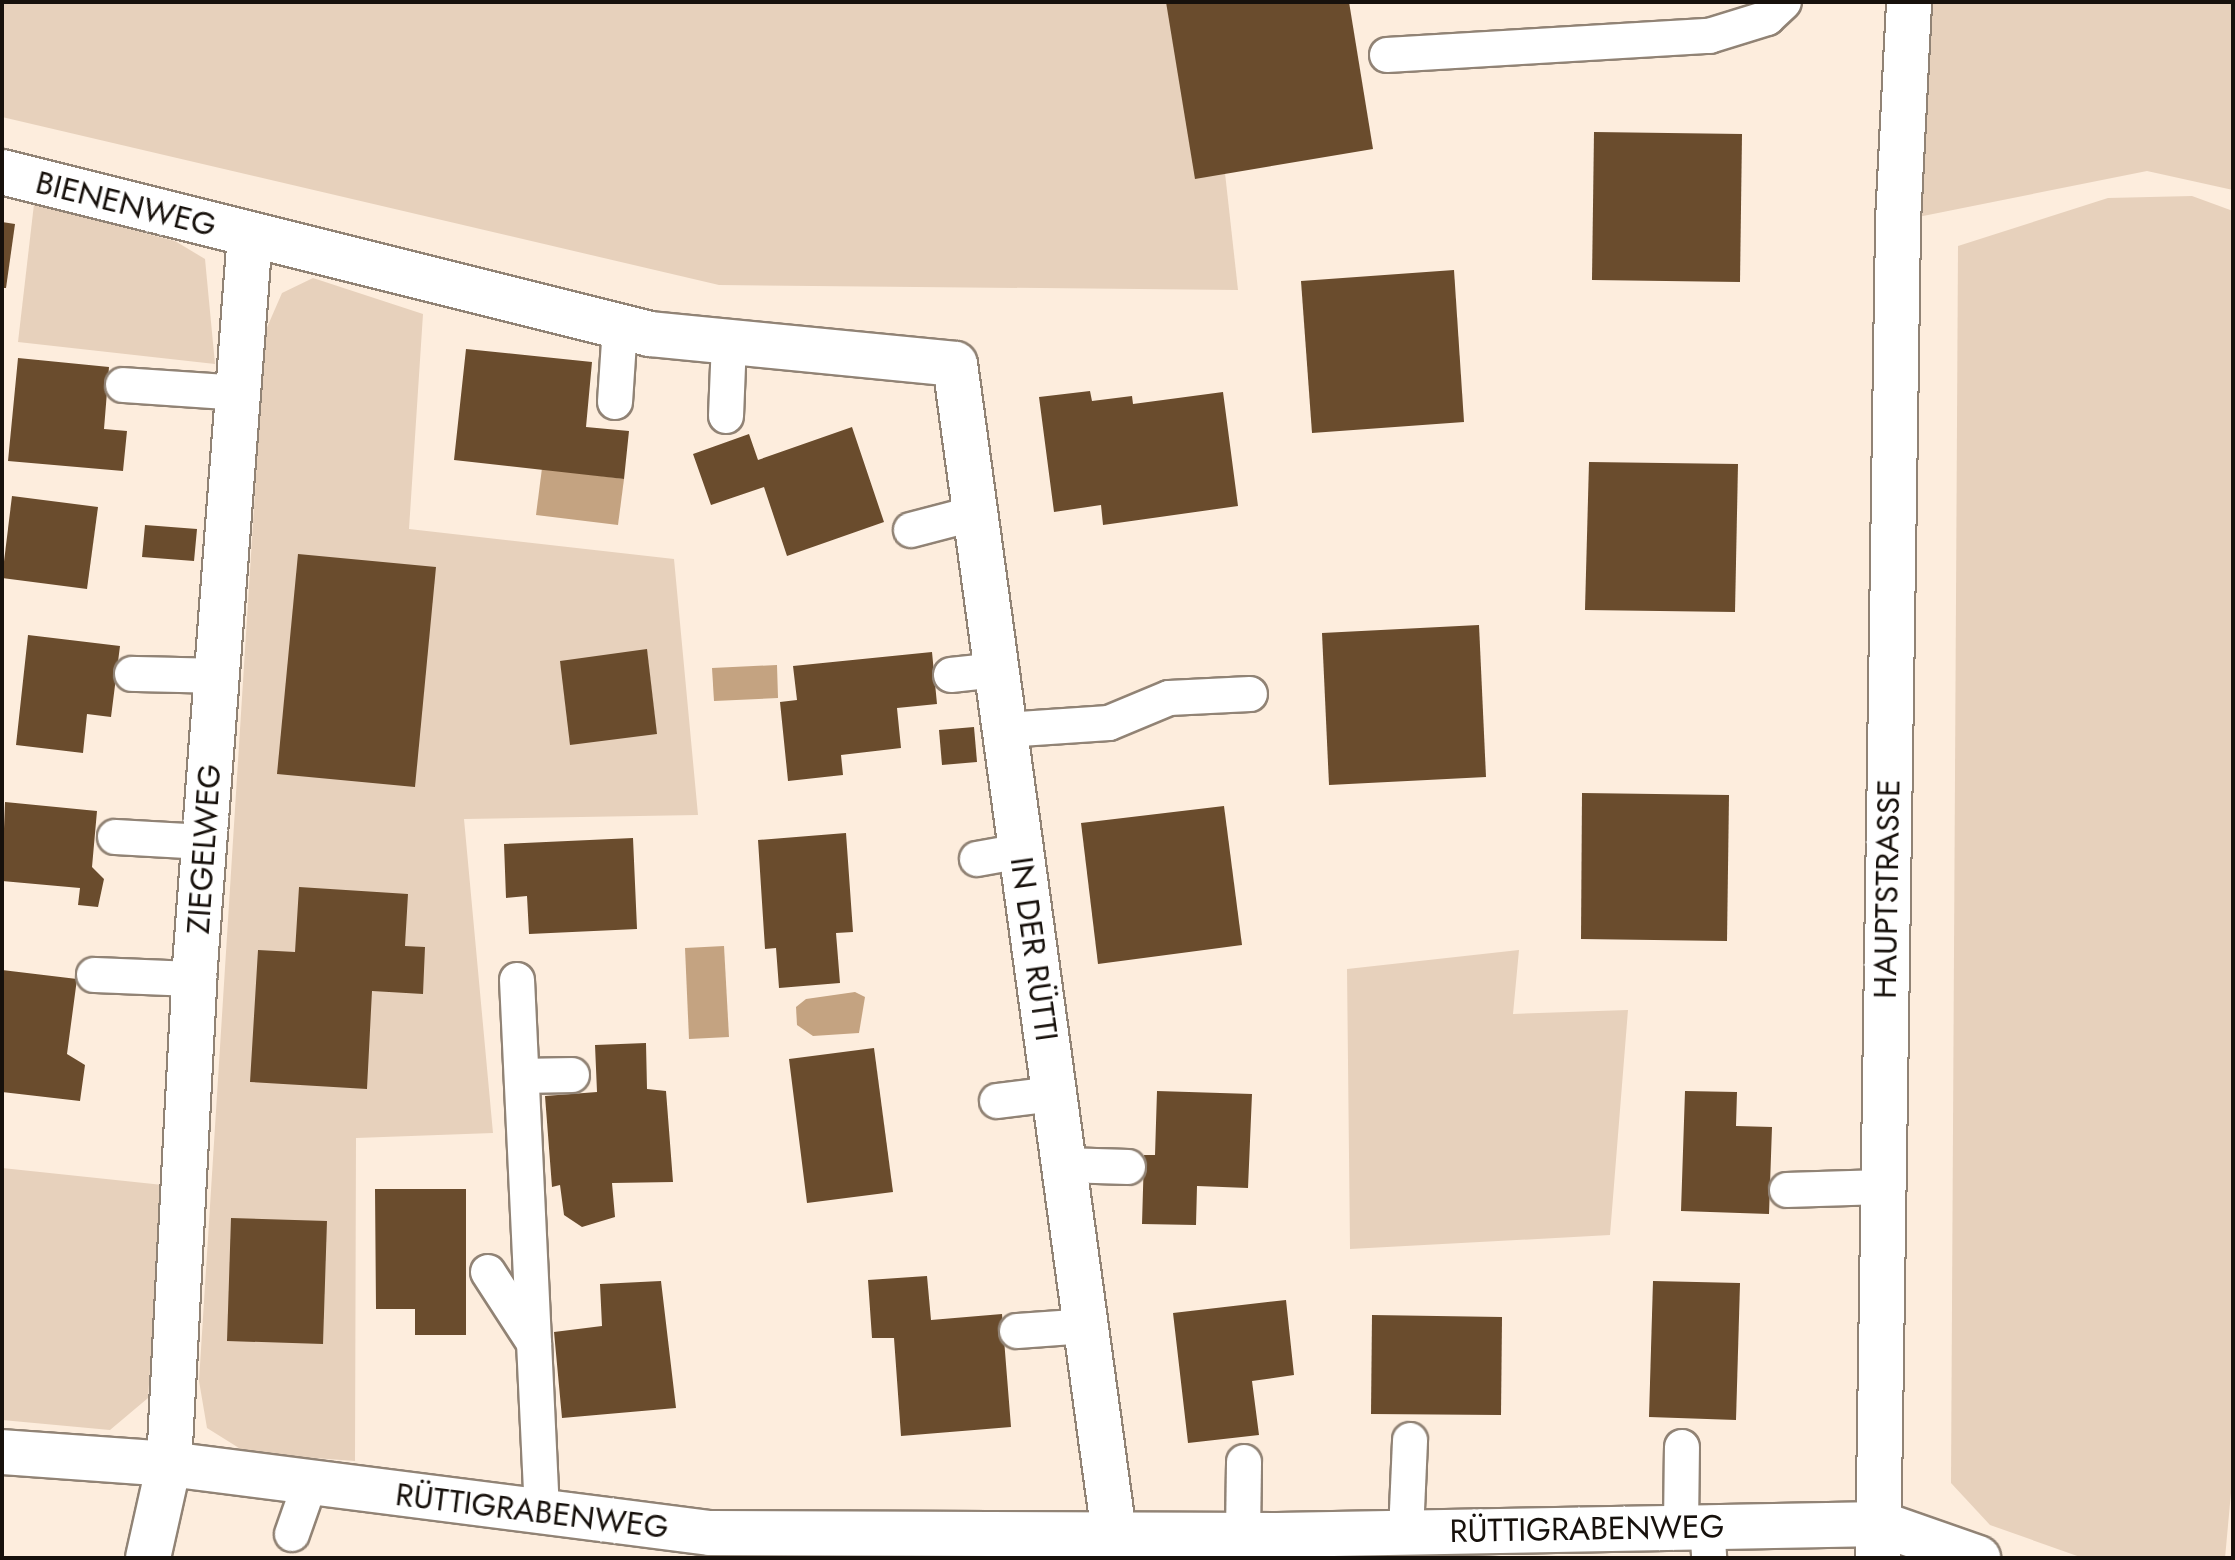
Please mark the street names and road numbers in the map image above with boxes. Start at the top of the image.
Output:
street label: BIENENWEG [32,163,220,245]
street label: ZIEGELWEG [179,763,229,935]
street label: HAUPTSTRASSE [1866,779,1908,999]
street label: IN DER RÜTTI [1002,854,1066,1044]
street label: RÜTTIGRABENWEG [393,1475,671,1547]
street label: RÜTTIGRABENWEG [1449,1507,1725,1551]

